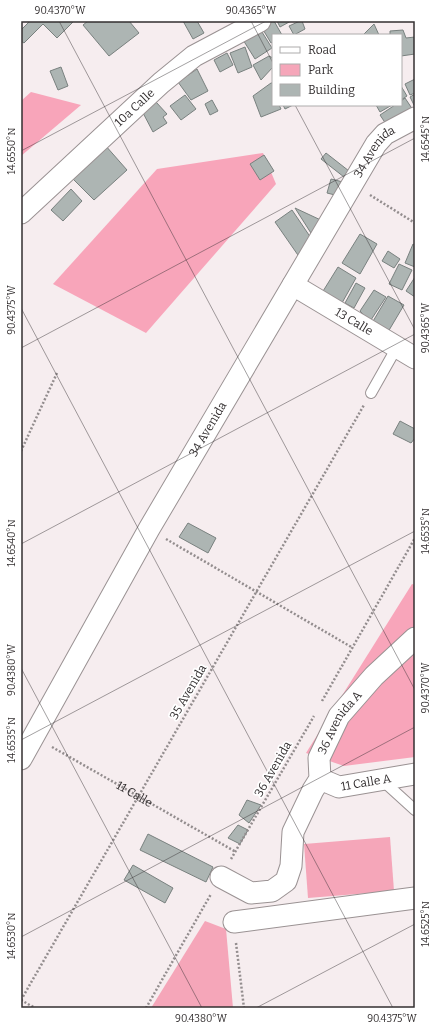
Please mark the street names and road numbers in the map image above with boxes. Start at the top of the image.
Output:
street label: 10a Calle [112,86,157,129]
street label: 34 Avenida [351,123,398,180]
street label: 13 Calle [332,305,375,338]
street label: 34 Avenida [186,399,230,459]
street label: 35 Avenida [167,662,210,722]
street label: 36 Avenida A [315,688,365,757]
street label: 36 Avenida [252,738,295,799]
street label: 11 Calle A [340,771,393,794]
street label: 11 Calle [114,778,155,810]

